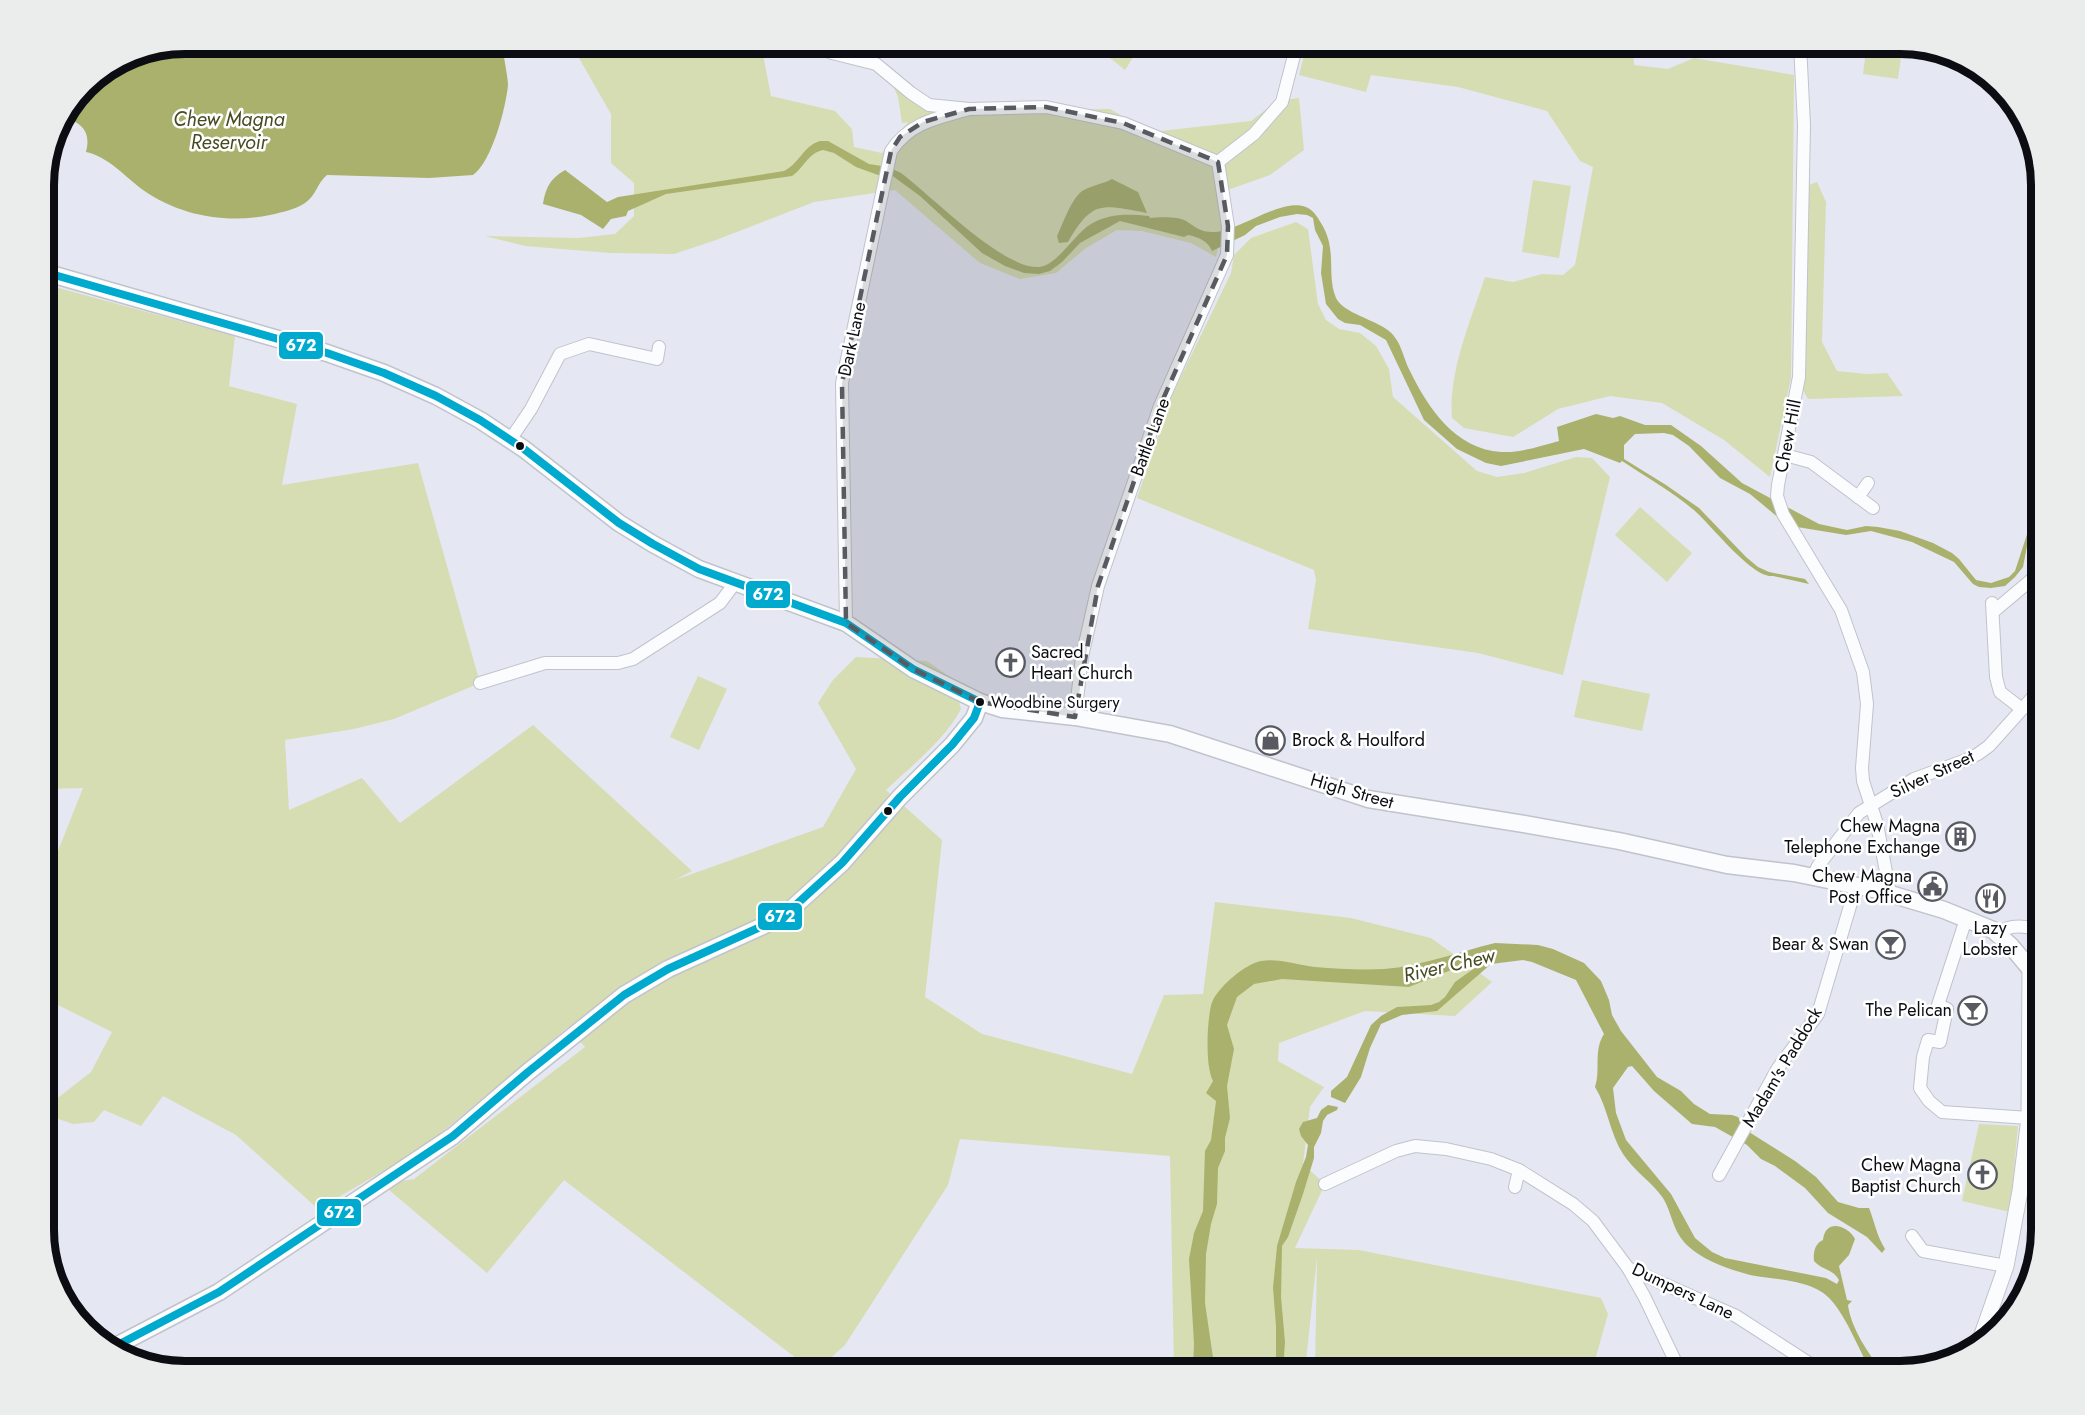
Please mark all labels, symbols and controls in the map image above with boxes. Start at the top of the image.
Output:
water label: Chew Magna Reservoir [173,105,285,157]
street label: Dark Lane [831,299,873,379]
line badge: 672 [278,331,324,360]
text: 672 [286,334,316,357]
street label: Battle Lane [1124,394,1176,480]
street label: Chew Hill [1768,397,1808,475]
unlabelled marker [514,440,526,452]
line badge: 672 [745,580,791,609]
text: 672 [753,583,783,606]
place label: Sacred Heart Church [1031,639,1133,686]
church icon: Sacred Heart Church [994,646,1026,678]
place label: Woodbine Surgery [991,691,1121,714]
marker: Woodbine Surgery [974,696,986,708]
shop icon: Brock & Houlford [1255,724,1287,756]
place label: Brock & Houlford [1292,727,1425,753]
street label: Silver Street [1886,743,1979,805]
street label: High Street [1307,767,1397,815]
unlabelled marker [882,805,894,817]
place label: Chew Magna Telephone Exchange [1784,813,1940,860]
building icon: Chew Magna Telephone Exchange [1945,820,1977,852]
place label: Chew Magna Post Office [1812,863,1912,910]
public building icon: Chew Magna Post Office [1917,870,1949,902]
restaurant icon: Lazy Lobster [1974,883,2006,915]
line badge: 672 [757,902,803,931]
text: 672 [765,905,795,928]
place label: Lazy Lobster [1962,915,2018,962]
bar icon: Bear & Swan [1874,928,1906,960]
place label: Bear & Swan [1772,931,1869,957]
water label: River Chew [1400,940,1500,990]
bar icon: The Pelican [1957,994,1989,1026]
place label: The Pelican [1865,997,1952,1023]
street label: Madam's Paddock [1736,1002,1828,1132]
place label: Chew Magna Baptist Church [1851,1152,1961,1199]
church icon: Chew Magna Baptist Church [1966,1159,1998,1191]
line badge: 672 [316,1198,362,1227]
text: 672 [324,1201,354,1224]
street label: Dumpers Lane [1628,1256,1738,1326]

